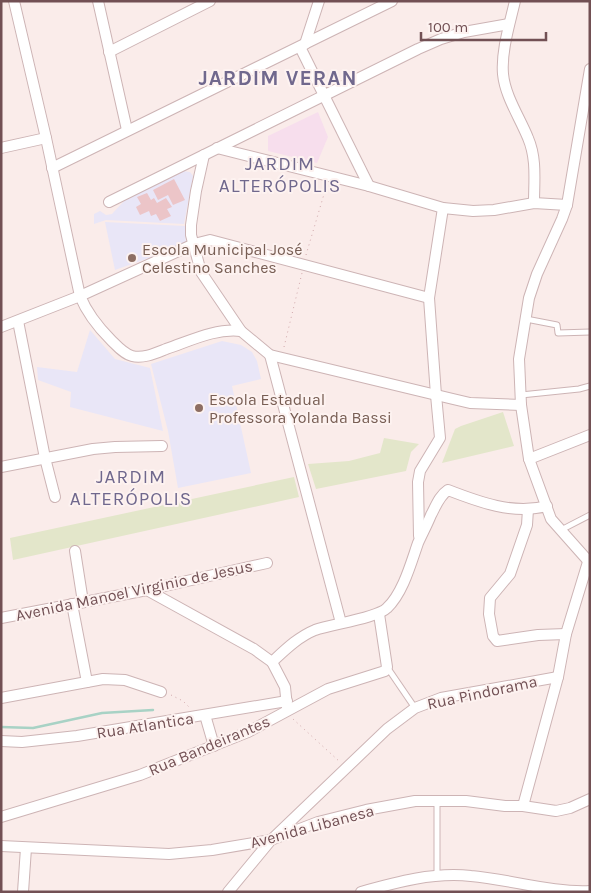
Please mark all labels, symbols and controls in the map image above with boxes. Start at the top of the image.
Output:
scale bar [421,10,546,42]
text: 100 m [428,18,468,36]
district label: JARDIM VERAN [198,66,358,90]
district label: JARDIM ALTERÓPOLIS [219,153,341,197]
place label: Escola Municipal José Celestino Sanches [142,240,302,277]
marker: Escola Municipal José Celestino Sanches [126,252,138,264]
place label: Escola Estadual Professora Yolanda Bassi [209,390,392,427]
marker: Escola Estadual Professora Yolanda Bassi [193,402,205,414]
district label: JARDIM ALTERÓPOLIS [70,466,192,510]
street label: Avenida Manoel Virginio de Jesus [14,556,254,625]
street label: Rua Pindorama [425,672,539,713]
street label: Rua Atlantica [95,708,195,743]
street label: Rua Bandeirantes [146,711,273,780]
street label: Avenida Libanesa [248,801,376,852]

